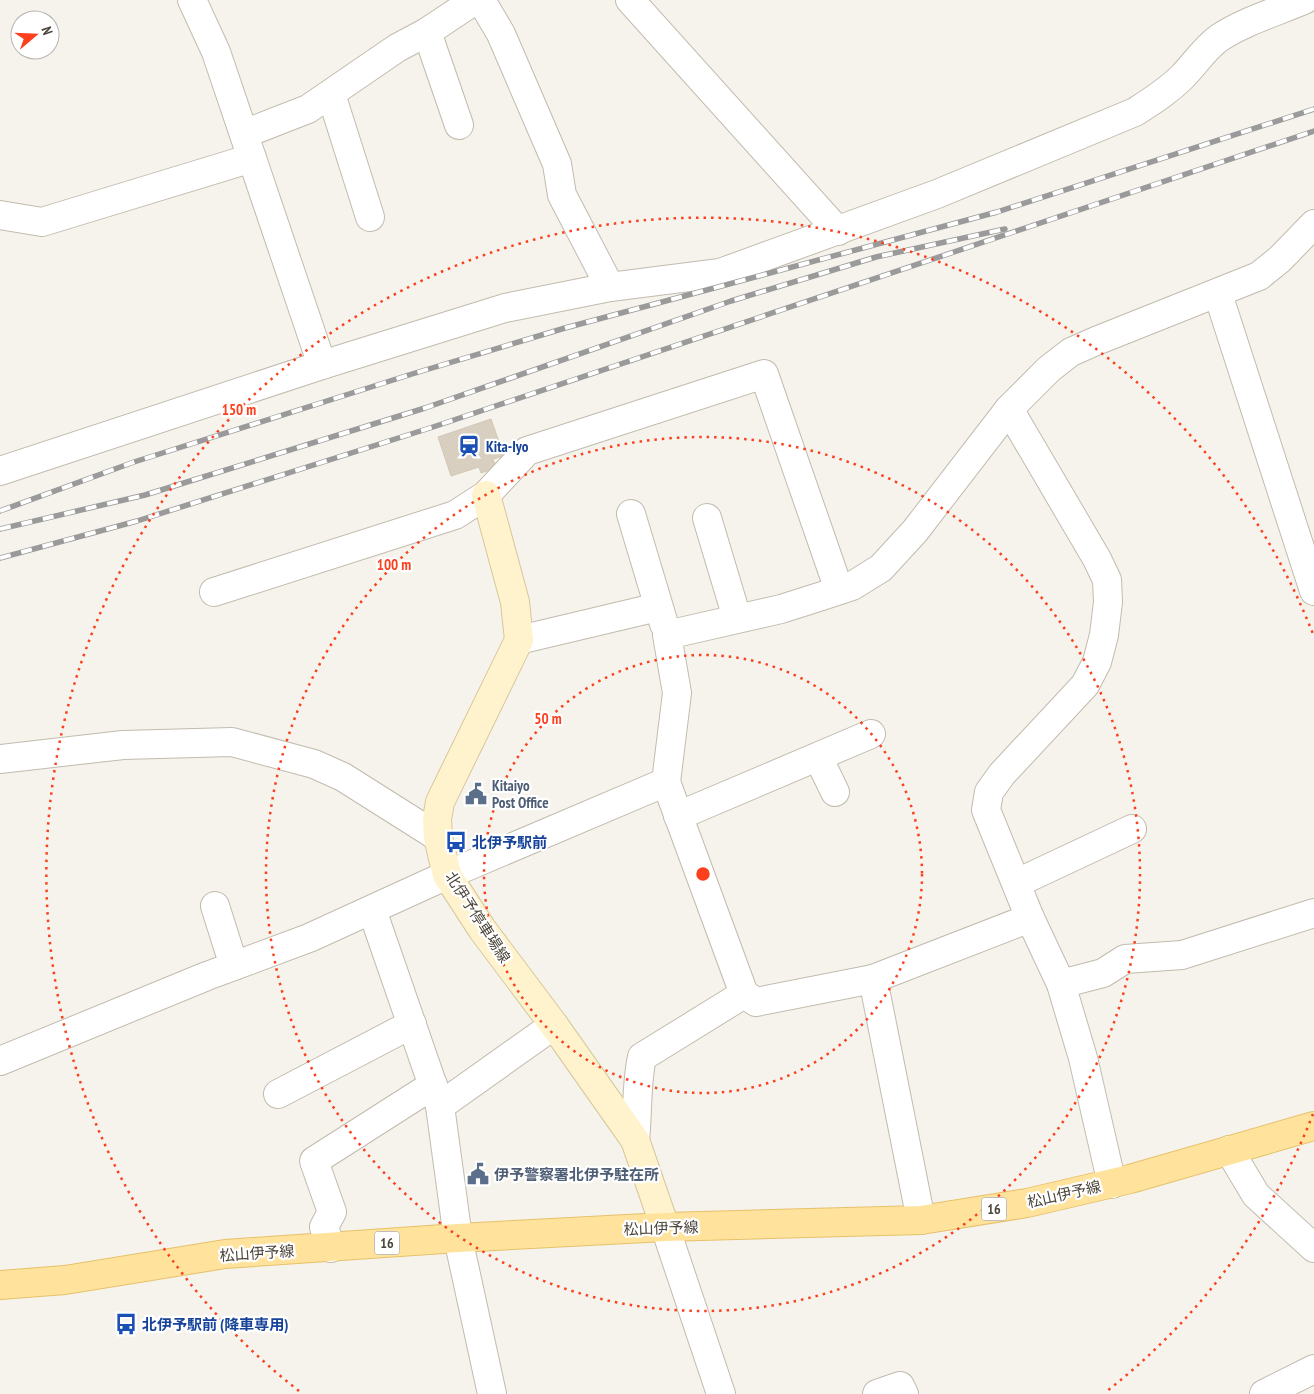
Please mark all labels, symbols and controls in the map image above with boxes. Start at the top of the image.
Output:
north arrow [10,10,60,60]
text: N [38,24,57,37]
text: 150 m [222,400,256,419]
station icon: Kita-Iyo [456,433,482,459]
place label: Kita-Iyo [486,437,529,456]
text: 100 m [377,555,411,574]
text: 50 m [534,709,562,728]
place label: Kitaiyo Post Office [492,776,549,812]
public building icon: Kitaiyo Post Office [463,781,489,807]
bus stop icon: 北伊予駅前 [443,829,469,855]
place label: 北伊予駅前 [472,833,547,852]
centre of rings [694,865,712,883]
street label: 北伊予停車場線 [441,868,515,966]
public building icon: 伊予警察署北伊予駐在所 [465,1161,491,1187]
place label: 伊予警察署北伊予駐在所 [494,1165,659,1184]
street label: 松山伊予線 [1025,1176,1103,1212]
road number: 16 [982,1198,1006,1220]
street label: 松山伊予線 [623,1217,699,1239]
road number: 16 [374,1232,400,1254]
street label: 松山伊予線 [219,1241,295,1265]
bus stop icon: 北伊予駅前 (降車専用) [113,1311,139,1337]
place label: 北伊予駅前 (降車専用) [142,1315,288,1334]

